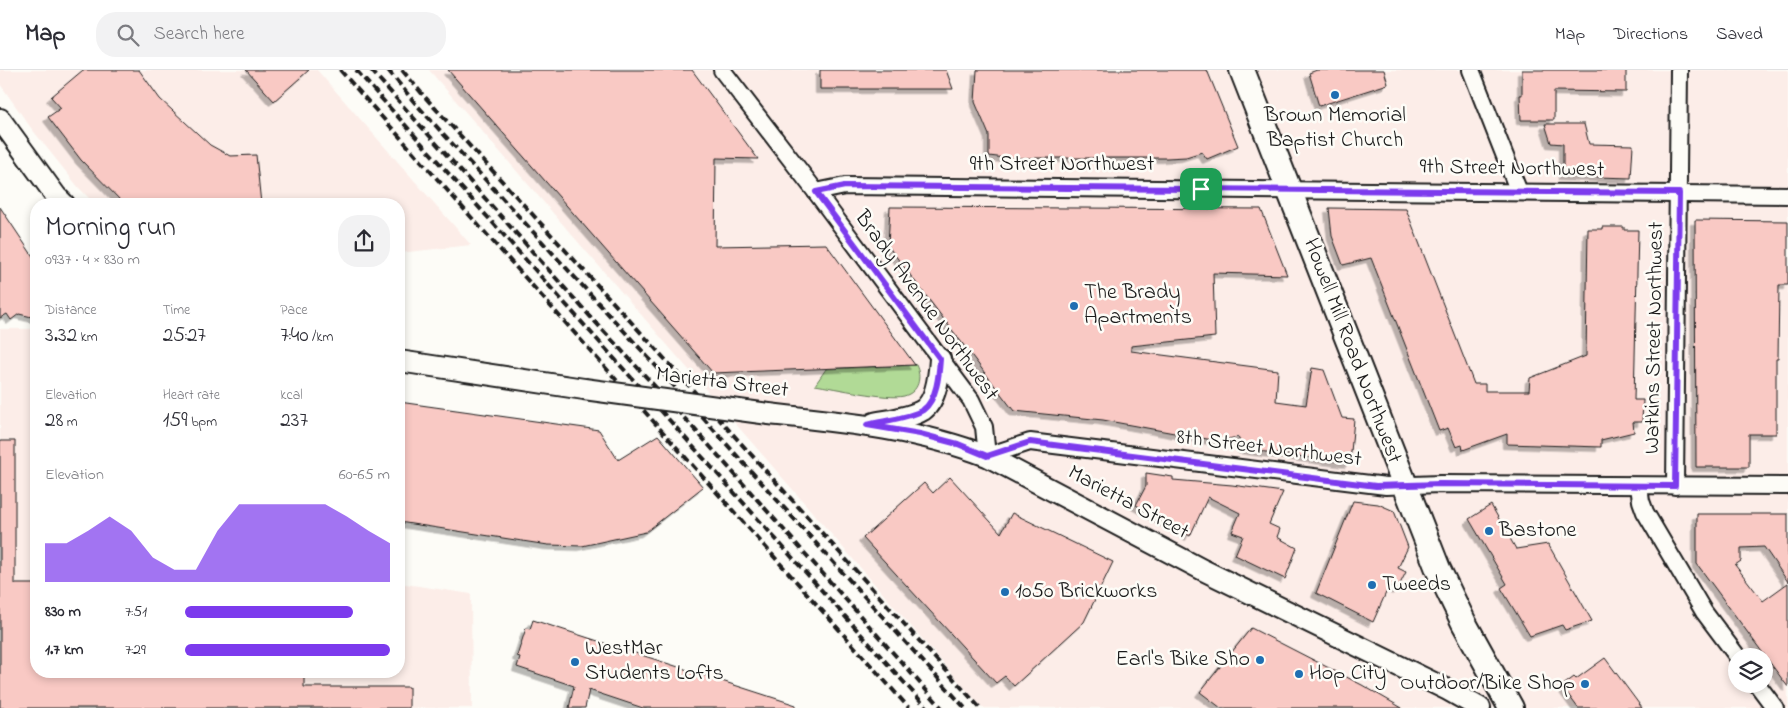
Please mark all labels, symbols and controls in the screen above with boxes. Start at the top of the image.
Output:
search box [96,12,446,57]
text: Map [25,17,66,52]
icon: search [114,21,142,49]
text: Search here [154,21,245,48]
text: Map [1555,22,1585,48]
text: Directions [1613,22,1688,48]
text: Saved [1716,22,1763,48]
marker: Brown Memorial Baptist Church [1329,89,1341,101]
place label: Brown Memorial Baptist Church [1263,100,1406,157]
street label: 9th Street Northwest [970,149,1155,181]
street label: 9th Street Northwest [1419,151,1605,187]
pin [1180,168,1222,210]
icon: arrive [1187,175,1215,203]
street label: Brady Avenue Northwest [844,203,1007,409]
text: Morning run [45,208,176,249]
button: share [338,215,390,267]
street label: Watkins Street Northwest [1637,221,1673,454]
street label: Howell Mill Road Northwest [1294,234,1410,469]
text: 09:37 · 4 × 830 m [45,248,140,272]
place label: The Brady Apartments [1084,277,1192,334]
text: Distance [45,300,97,321]
text: Time [163,300,190,321]
text: Pace [280,300,308,321]
marker: The Brady Apartments [1068,300,1080,312]
text: 3.32 [45,321,77,351]
text: 25:27 [163,321,206,351]
text: 7:40 [280,321,309,351]
text: km [77,327,98,348]
text: /km [309,327,333,348]
street label: Marietta Street [654,359,791,407]
text: Elevation [45,385,96,406]
text: Heart rate [163,385,220,406]
text: kcal [280,385,303,406]
text: 28 [45,406,63,436]
text: 159 [163,406,188,436]
text: 237 [280,406,308,436]
text: m [63,412,78,433]
text: bpm [188,412,217,433]
street label: 8th Street Northwest [1175,422,1364,476]
street label: Marietta Street [1062,458,1195,549]
text: Elevation [45,463,104,487]
text: 60–65 m [339,463,390,487]
place label: Bastone [1498,515,1577,547]
marker: Bastone [1483,525,1495,537]
place label: Tweeds [1382,569,1451,601]
place label: 1050 Brickworks [1015,576,1157,608]
marker: Tweeds [1366,579,1378,591]
marker: 1050 Brickworks [999,586,1011,598]
text: 830 m [45,600,81,624]
text: 7:51 [125,600,147,624]
place label: WestMar Students Lofts [585,633,724,690]
text: 1.7 km [45,638,83,662]
text: 7:29 [125,638,146,662]
place label: Earl's Bike Sho [1116,644,1250,676]
map controls [1728,648,1773,693]
button: layers [1728,648,1773,693]
marker: Earl's Bike Sho [1254,654,1266,666]
marker: WestMar Students Lofts [569,656,581,668]
place label: Hop City [1309,658,1386,691]
marker: Hop City [1293,668,1305,680]
place label: Outdoor/Bike Shop [1400,668,1575,700]
marker: Outdoor/Bike Shop [1579,678,1591,690]

